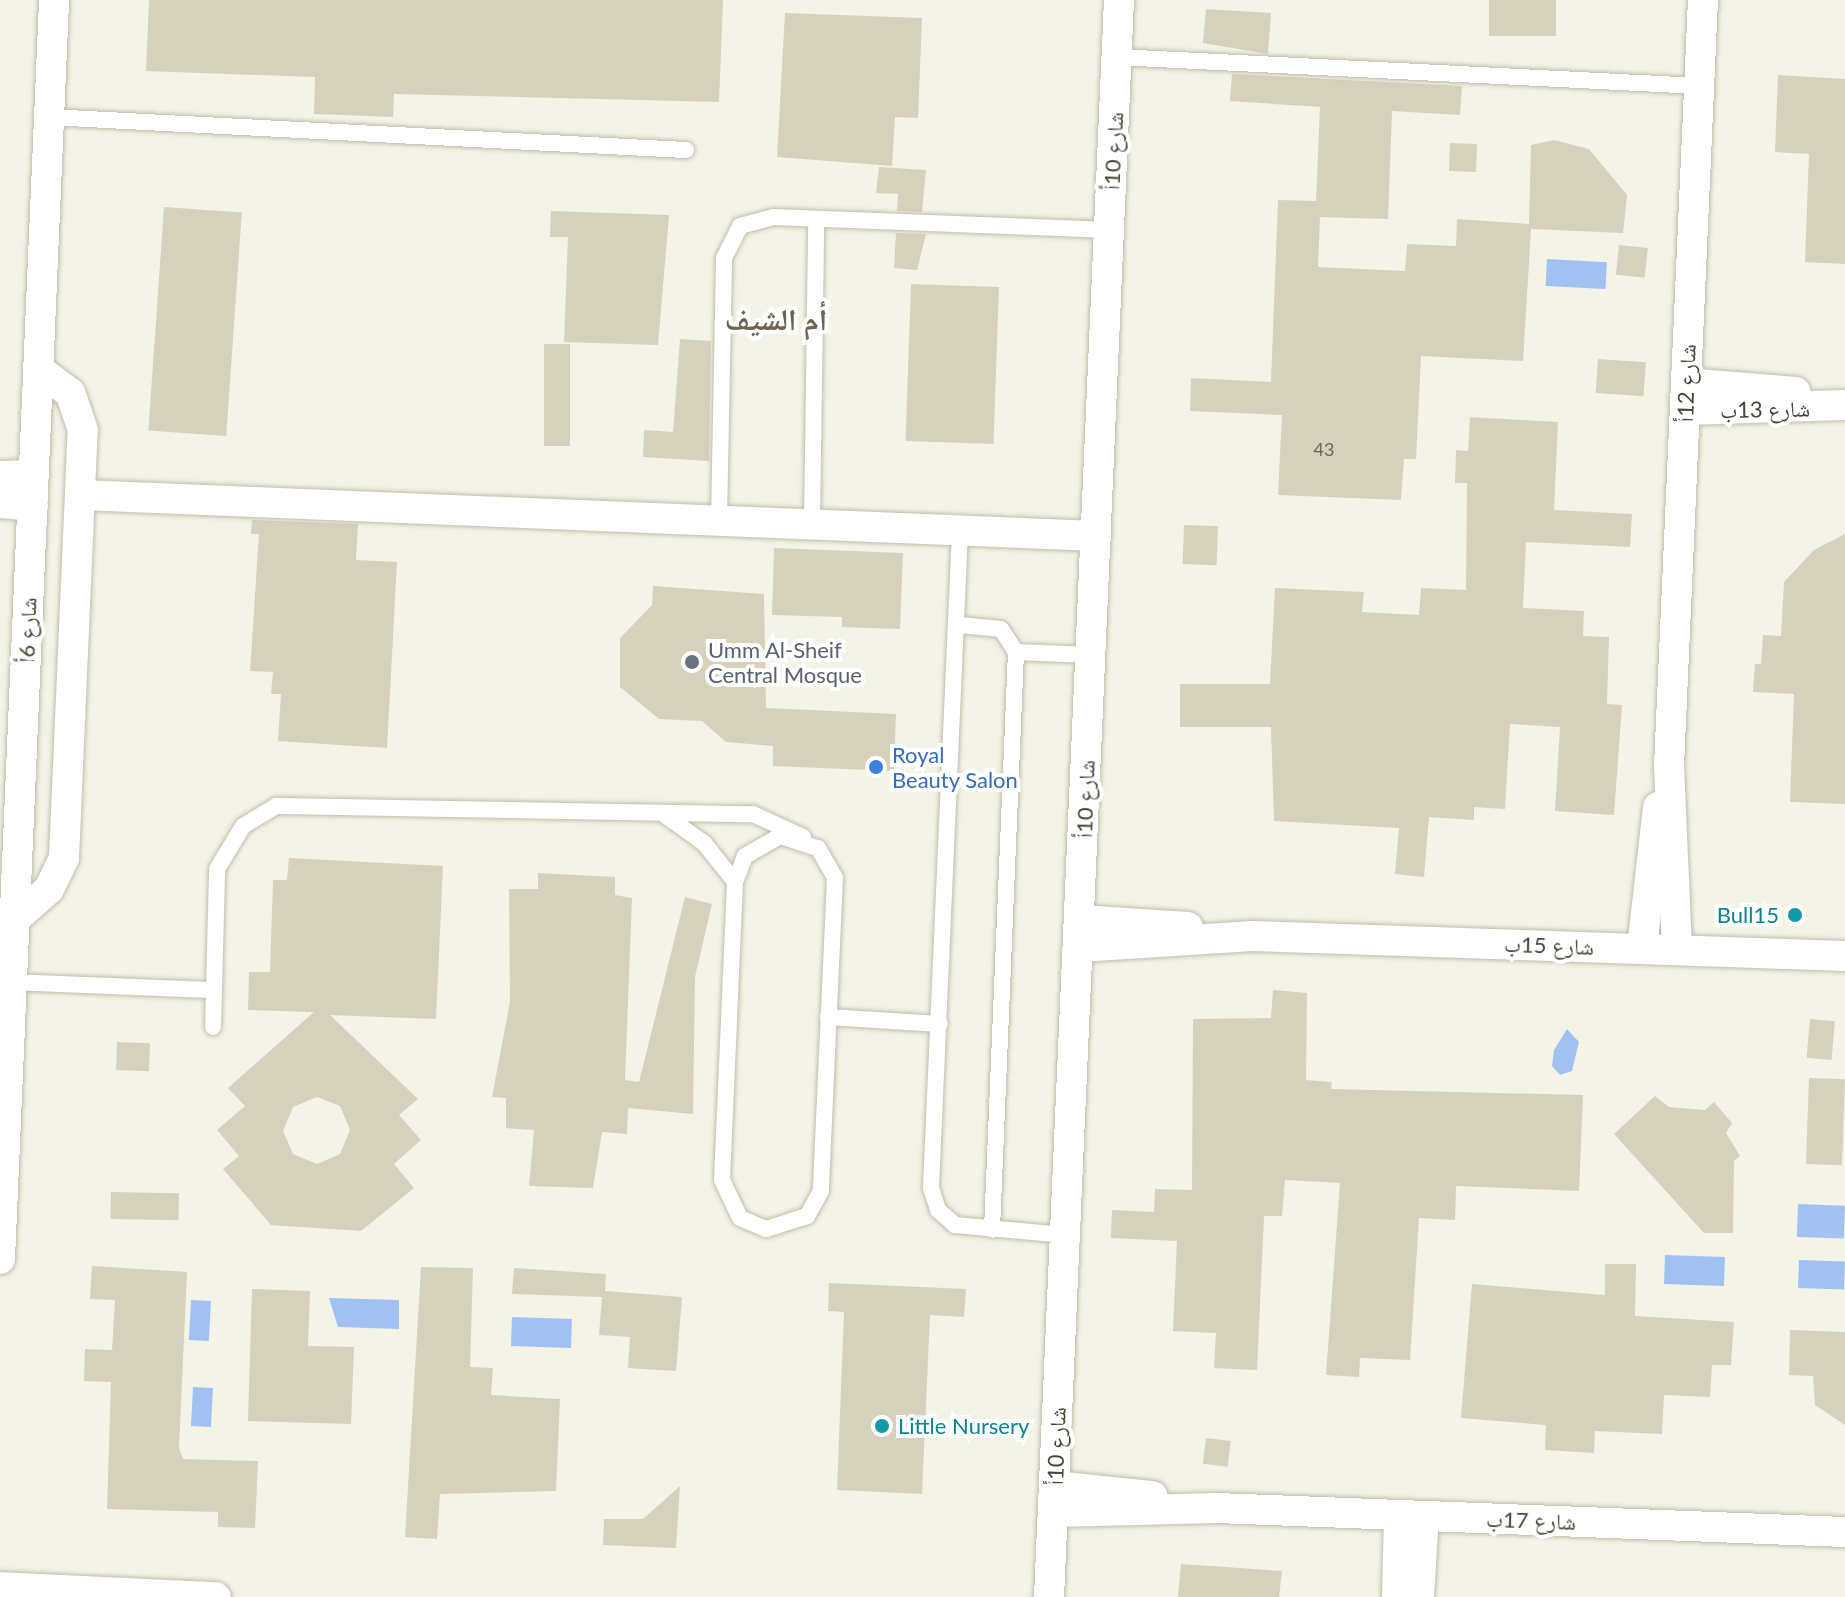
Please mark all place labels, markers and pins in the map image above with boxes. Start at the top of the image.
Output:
place label: Umm Al-Sheif Central Mosque [708,636,862,688]
marker: Umm Al-Sheif Central Mosque [683,653,701,671]
place label: Royal Beauty Salon [892,741,1018,792]
marker: Royal Beauty Salon [867,758,885,776]
place label: Bull15 [1717,902,1779,928]
marker: Bull15 [1786,906,1804,924]
place label: Little Nursery [898,1413,1029,1439]
marker: Little Nursery [873,1417,891,1435]

